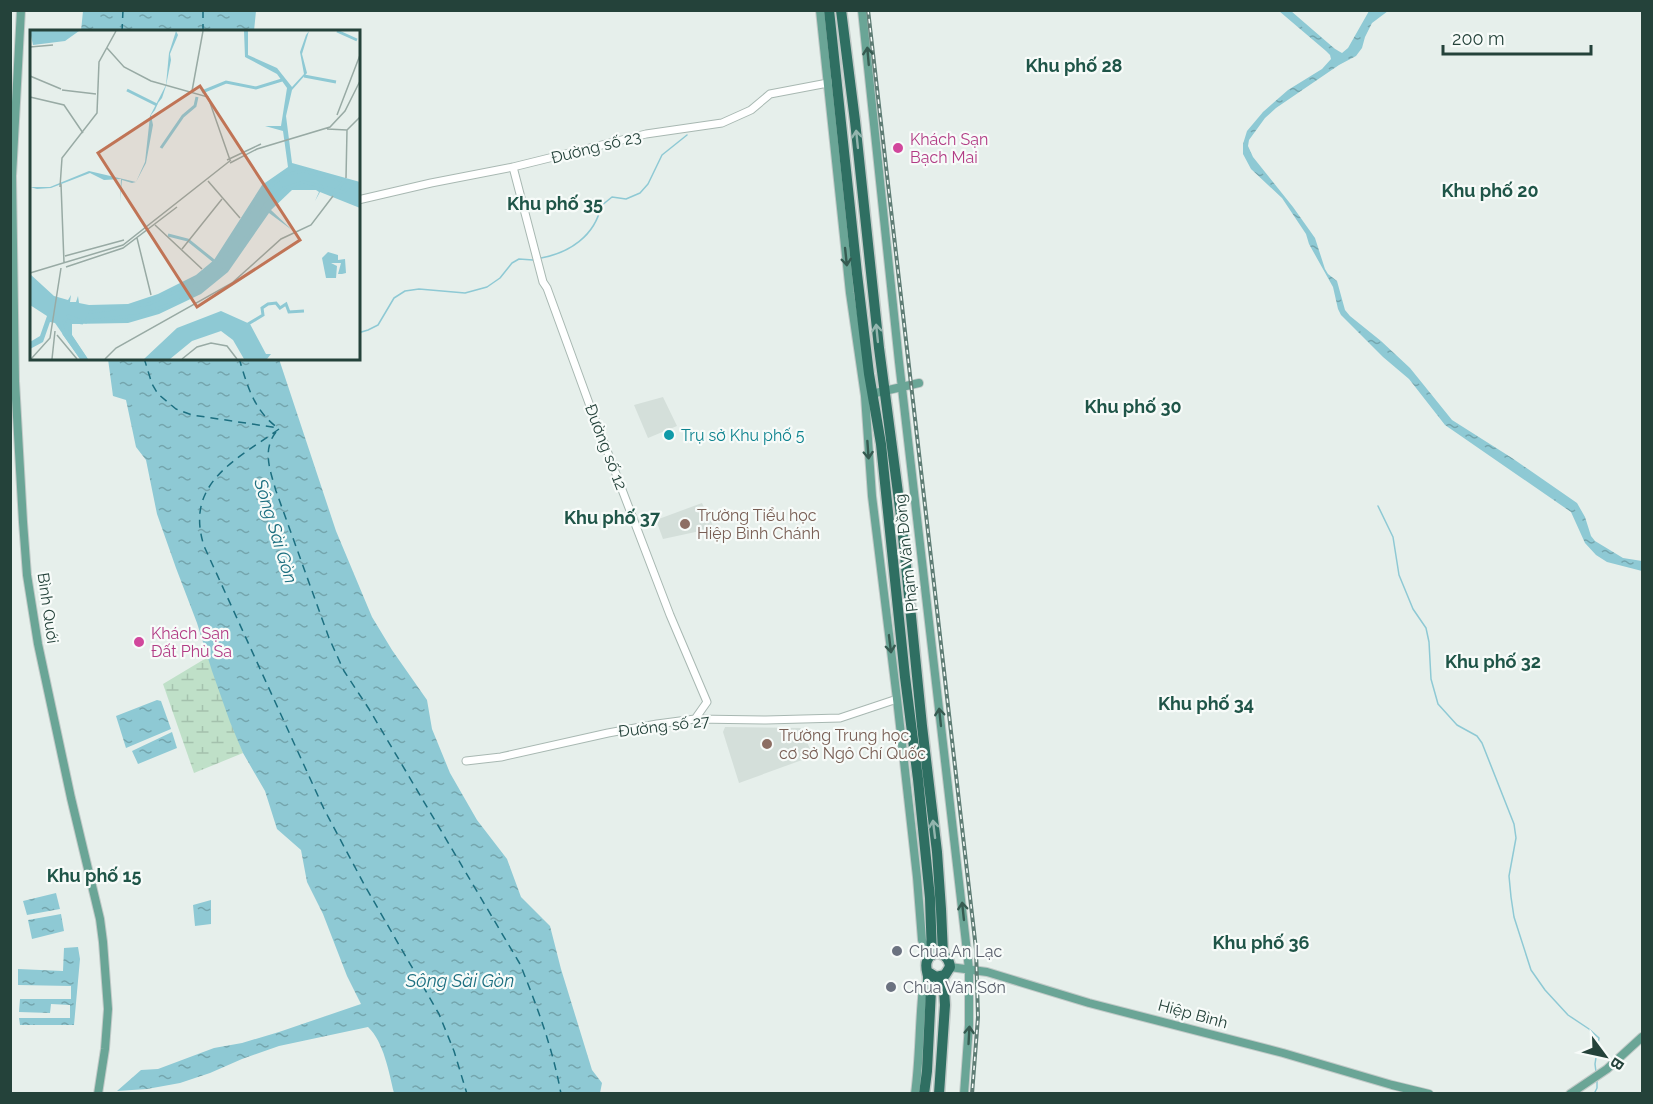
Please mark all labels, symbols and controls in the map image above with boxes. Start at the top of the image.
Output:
scale bar [1443,18,1592,56]
text: 200 m [1452,28,1505,49]
inset map [30,30,360,360]
one-way arrow [862,47,873,67]
district label: Khu phố 28 [1026,55,1123,76]
street label: Đường số 23 [549,127,643,167]
one-way arrow [851,129,862,149]
place label: Khách Sạn Bạch Mai [910,130,988,167]
marker: Khách Sạn Bạch Mai [891,141,905,155]
district label: Khu phố 20 [1441,180,1539,201]
district label: Khu phố 35 [507,193,603,214]
one-way arrow [841,246,852,266]
one-way arrow [871,323,882,343]
district label: Khu phố 30 [1085,396,1181,417]
street label: Đường số 12 [581,401,631,493]
place label: Trụ sở Khu phố 5 [681,426,805,445]
marker: Trụ sở Khu phố 5 [662,428,676,442]
one-way arrow [863,440,874,460]
water label: Sông Sài Gòn [250,475,302,586]
street label: Phạm Văn Đồng [890,493,922,613]
place label: Trường Tiểu học Hiệp Bình Chánh [697,506,820,543]
district label: Khu phố 37 [564,507,661,528]
marker: Trường Tiểu học Hiệp Bình Chánh [678,517,692,531]
street label: Bình Quới [34,571,62,645]
place label: Khách Sạn Đất Phù Sa [151,624,232,661]
one-way arrow [884,634,895,653]
marker: Khách Sạn Đất Phù Sa [132,635,146,649]
district label: Khu phố 32 [1445,651,1541,672]
district label: Khu phố 34 [1158,693,1254,714]
one-way arrow [934,708,945,728]
street label: Đường số 27 [617,711,711,741]
place label: Trường Trung học cơ sở Ngô Chí Quốc [779,726,926,763]
marker: Trường Trung học cơ sở Ngô Chí Quốc [760,737,774,751]
one-way arrow [929,820,940,840]
district label: Khu phố 15 [47,865,141,886]
one-way arrow [957,901,968,921]
district label: Khu phố 36 [1213,932,1309,953]
place label: Chùa An Lạc [909,942,1002,961]
marker: Chùa An Lạc [890,944,904,958]
water label: Sông Sài Gòn [405,970,514,991]
place label: Chùa Vân Sơn [903,978,1006,997]
marker: Chùa Vân Sơn [884,980,898,994]
street label: Hiệp Bình [1156,996,1230,1032]
one-way arrow [963,1026,974,1046]
north arrow [1575,1026,1635,1086]
text: B [1606,1054,1628,1074]

